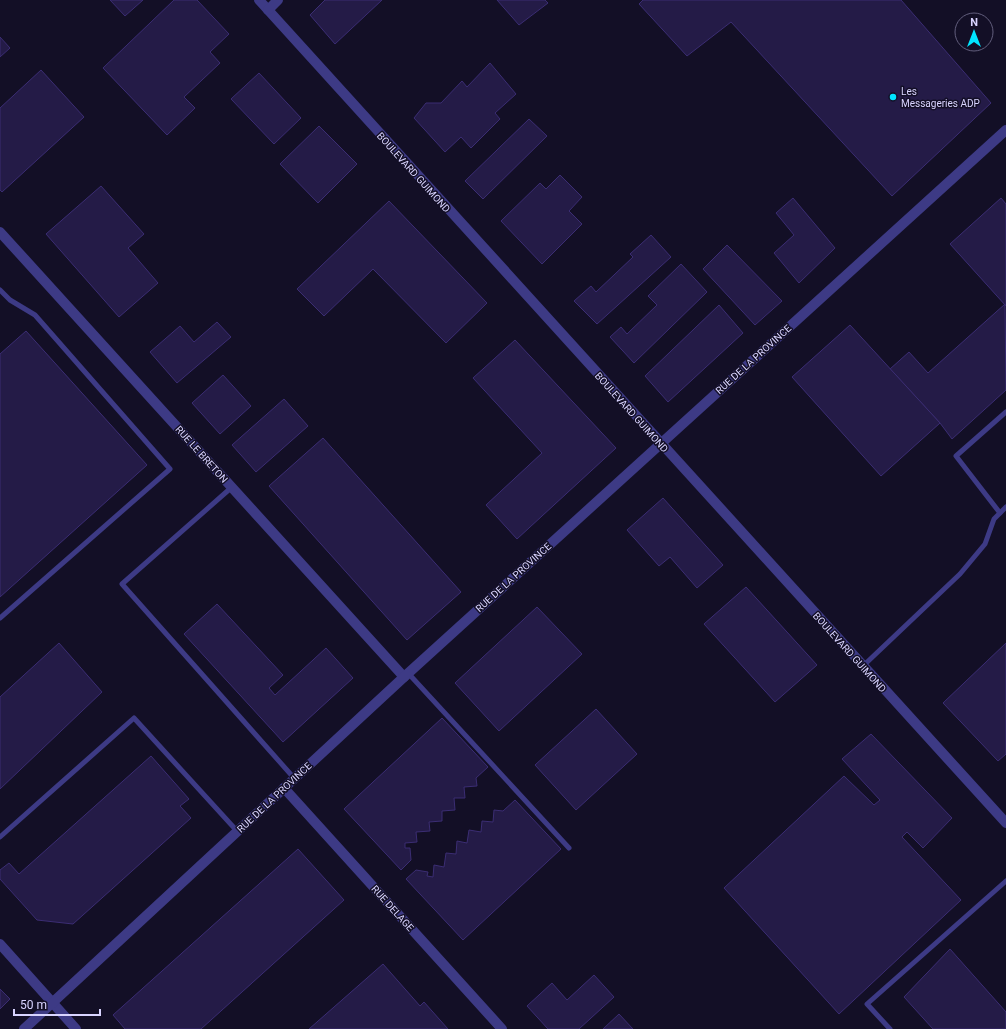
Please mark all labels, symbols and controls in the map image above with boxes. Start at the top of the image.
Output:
north arrow [954,12,994,52]
text: N [970,16,978,29]
place label: Les Messageries ADP [901,86,980,109]
marker: Les Messageries ADP [888,92,898,102]
street label: BOULEVARD GUIMOND [375,130,452,215]
street label: RUE DE LA PROVINCE [713,322,794,396]
street label: BOULEVARD GUIMOND [593,370,670,455]
street label: RUE LE BRETON [173,424,230,485]
street label: RUE DE LA PROVINCE [473,540,554,614]
street label: BOULEVARD GUIMOND [811,610,888,695]
street label: RUE DE LA PROVINCE [235,760,314,835]
street label: RUE DELAGE [369,883,416,934]
scale bar [14,991,100,1017]
text: 50 m [20,998,47,1012]

